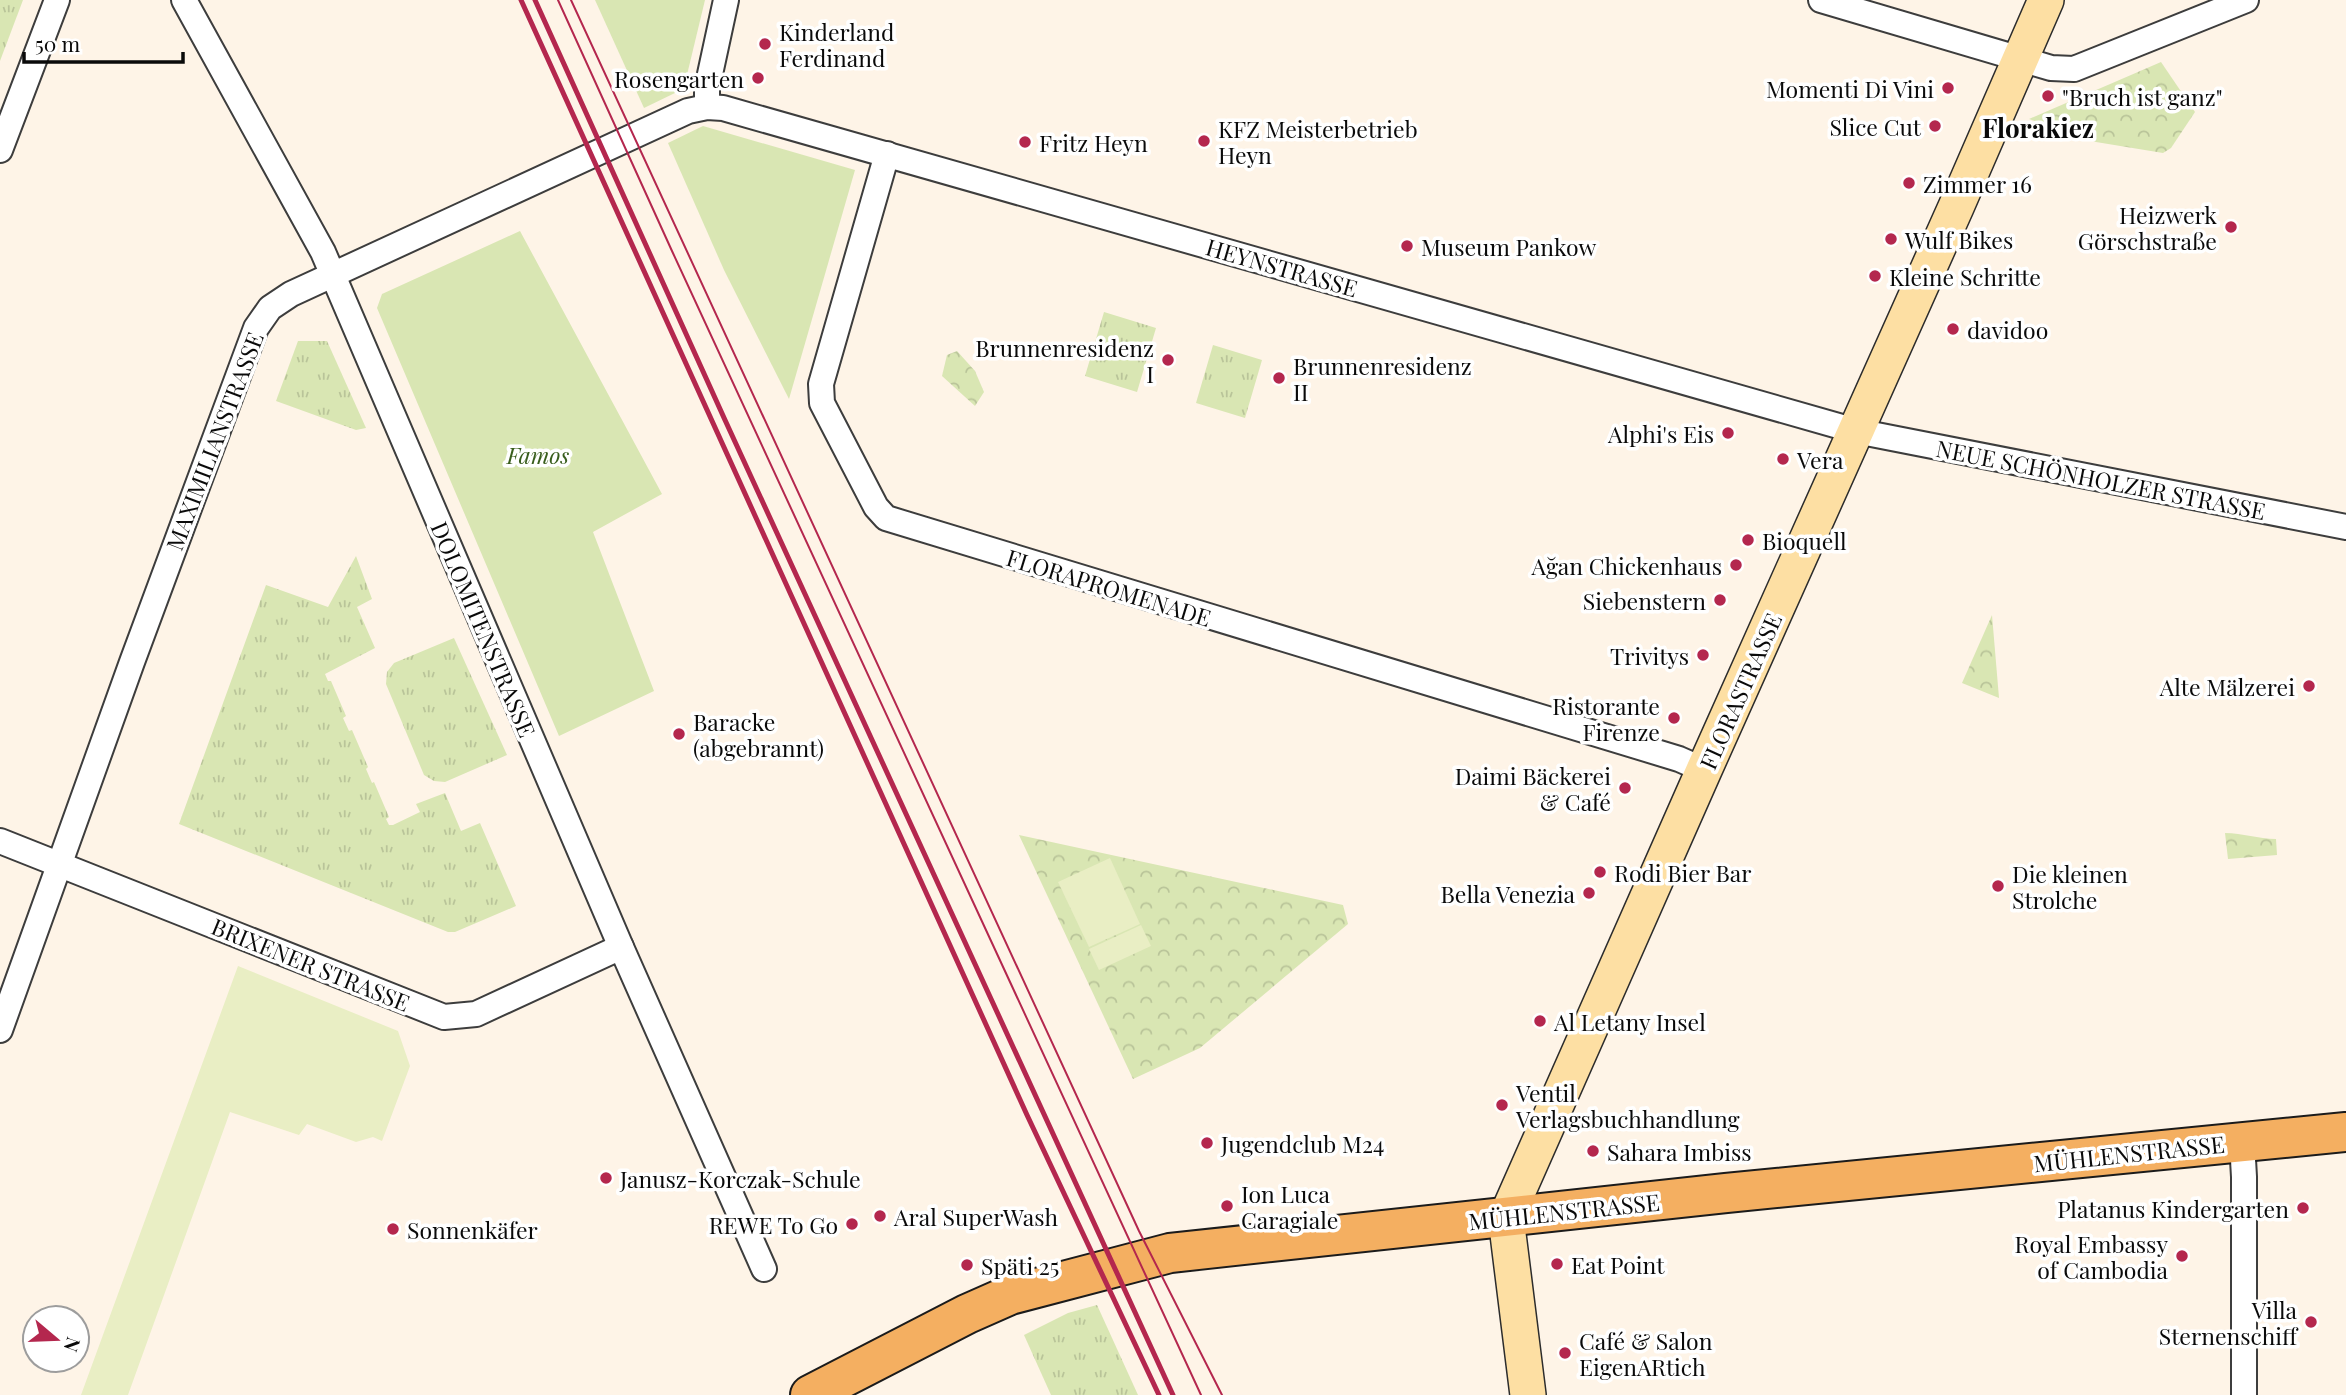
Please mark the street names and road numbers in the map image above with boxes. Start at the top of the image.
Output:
street label: HEYNSTRASSE [1203,231,1361,303]
street label: MAXIMILIANSTRASSE [158,327,270,555]
street label: NEUE SCHÖNHOLZER STRASSE [1934,432,2268,526]
street label: DOLOMITENSTRASSE [425,517,543,741]
street label: FLORAPROMENADE [1003,541,1215,633]
street label: FLORASTRASSE [1692,608,1788,774]
street label: BRIXENER STRASSE [207,910,415,1018]
street label: MÜHLENSTRASSE [2032,1128,2226,1178]
street label: MÜHLENSTRASSE [1467,1186,1661,1236]

